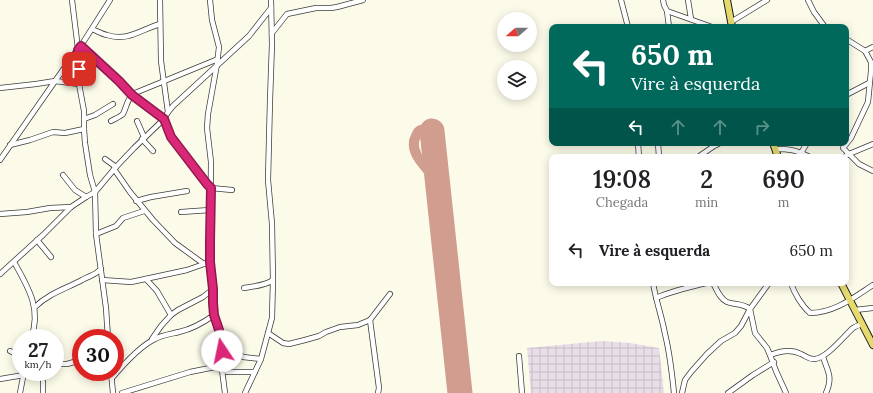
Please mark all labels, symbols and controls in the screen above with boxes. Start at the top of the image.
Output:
north arrow [497,12,537,52]
map controls [497,12,537,100]
text: 650 m [631,37,713,73]
icon: left [565,40,617,92]
pin [62,52,96,86]
icon: arrive [68,58,90,80]
button: layers [497,60,537,100]
text: Vire à esquerda [631,72,760,95]
icon: left [625,116,647,138]
icon: ahead [667,116,689,138]
icon: ahead [709,116,731,138]
icon: right [751,116,773,138]
text: 19:08 [593,164,651,195]
text: 2 [700,164,713,195]
text: 690 [762,164,805,195]
text: Chegada [596,194,648,211]
text: min [695,194,718,211]
text: m [778,194,789,211]
icon: left [565,239,587,261]
text: Vire à esquerda [599,241,710,260]
text: 650 m [789,241,833,260]
speed limit sign: 30 [72,329,124,381]
position arrow [201,330,243,372]
text: 27 [28,337,48,362]
text: km/h [24,358,52,371]

